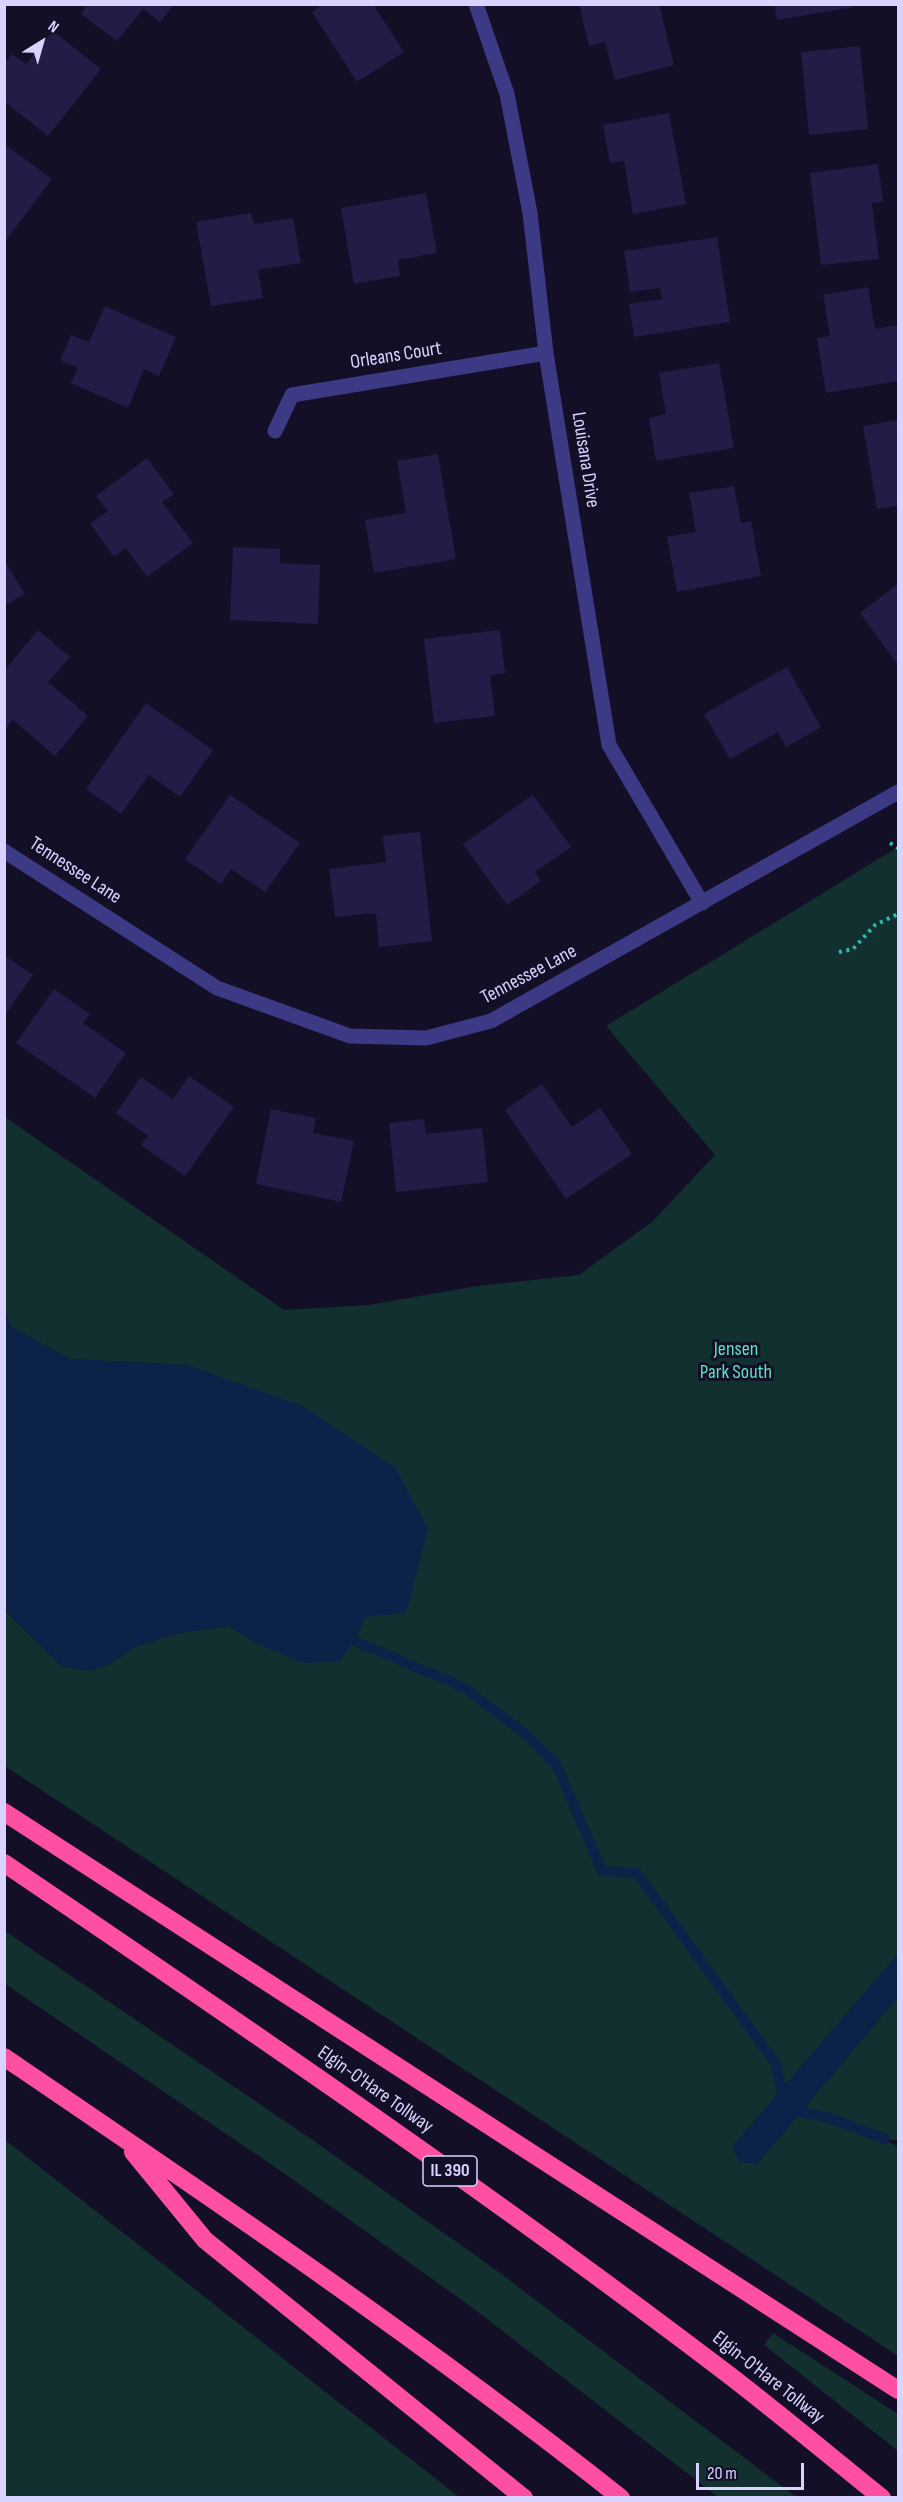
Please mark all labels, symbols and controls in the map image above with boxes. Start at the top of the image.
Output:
north arrow [12,12,72,72]
text: N [44,17,62,37]
street label: Orleans Court [349,337,443,375]
street label: Louisana Drive [566,410,604,510]
street label: Tennessee Lane [24,832,126,910]
street label: Tennessee Lane [477,940,581,1010]
park label: Jensen Park South [700,1338,772,1385]
street label: Elgin-O'Hare Tollway [312,2041,438,2139]
road number: IL 390 [423,2156,477,2186]
street label: Elgin-O'Hare Tollway [707,2327,829,2429]
scale bar [699,2451,807,2489]
text: 20 m [707,2463,737,2484]

